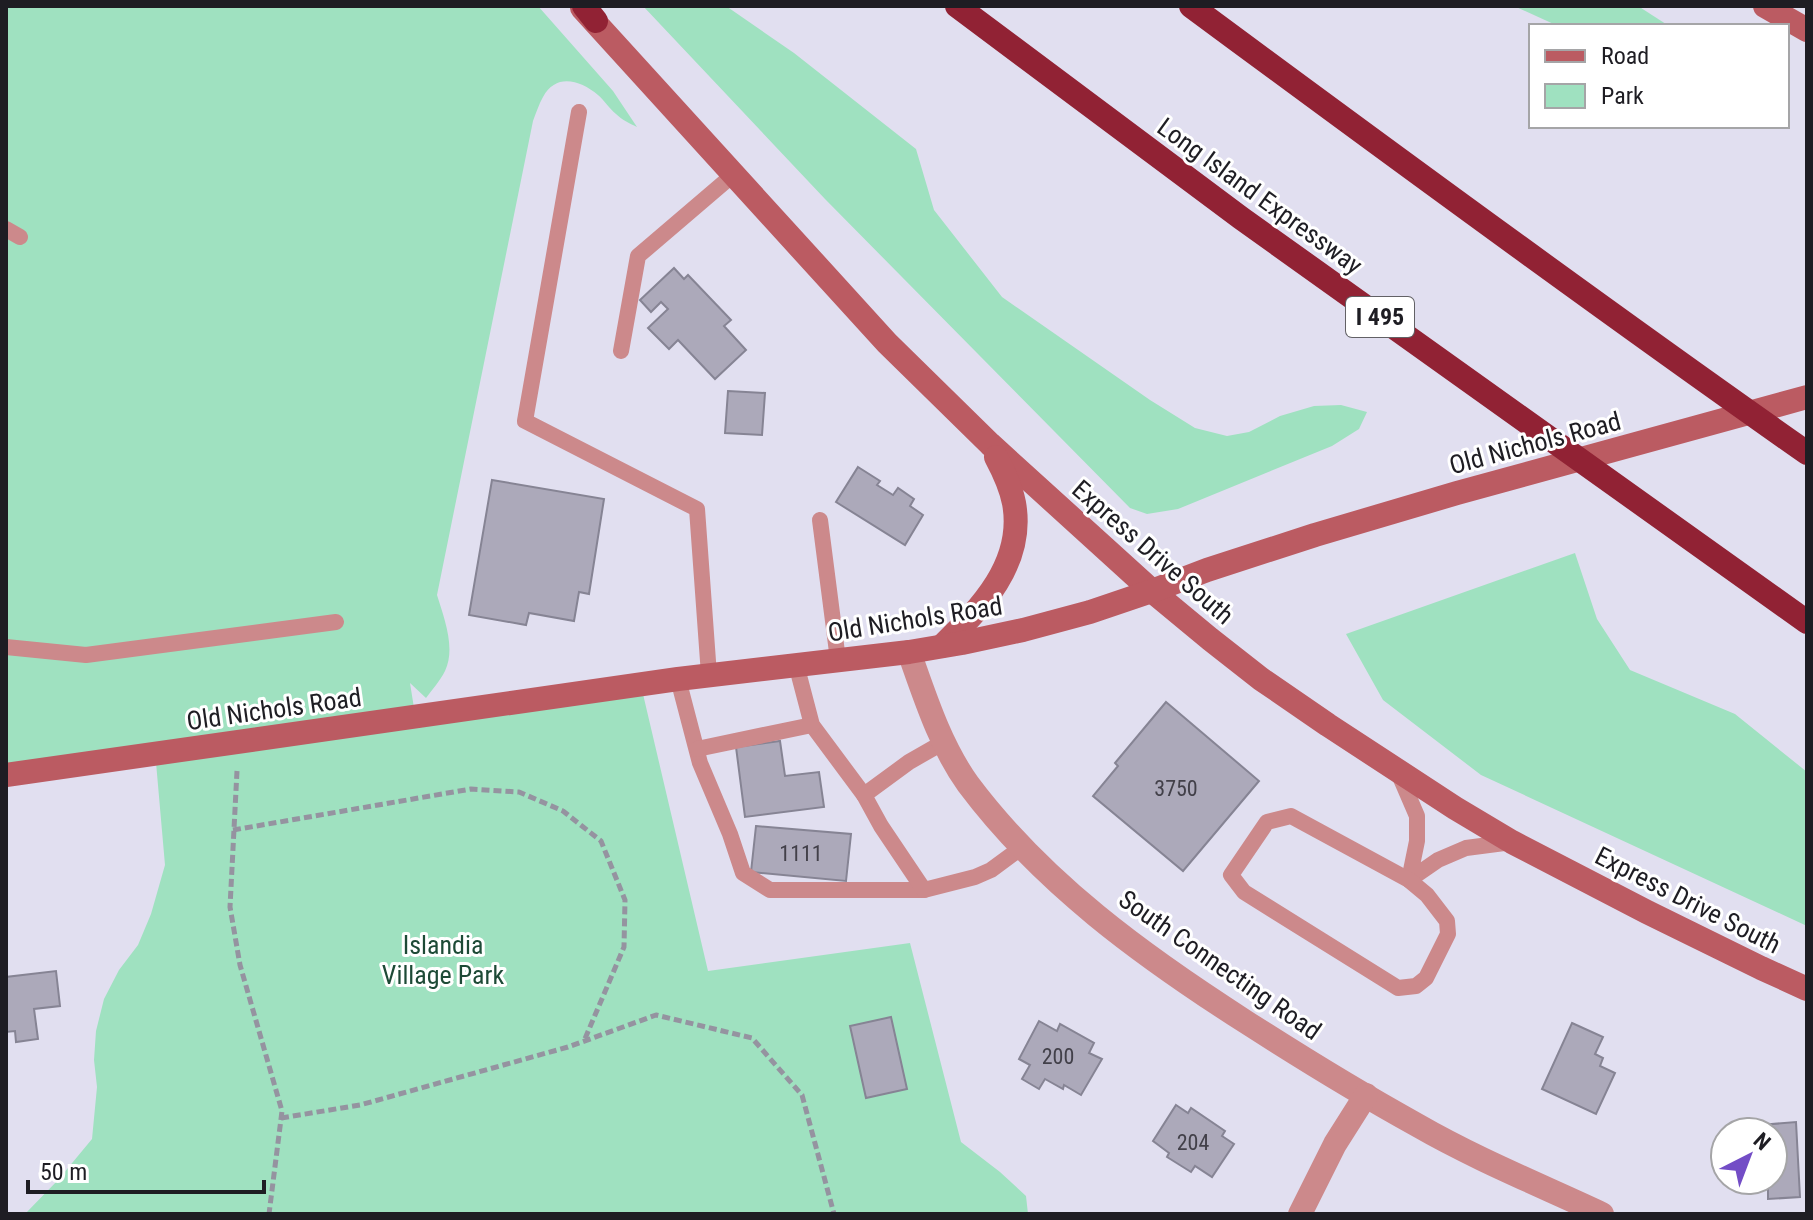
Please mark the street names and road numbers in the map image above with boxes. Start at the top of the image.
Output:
street label: Long Island Expressway [1152,112,1368,280]
road number: I 495 [1346,297,1414,337]
street label: Old Nichols Road [1446,406,1624,480]
street label: Express Drive South [1066,474,1240,630]
street label: Old Nichols Road [826,590,1004,648]
street label: Old Nichols Road [185,682,363,736]
street label: Express Drive South [1590,840,1786,960]
street label: South Connecting Road [1113,884,1327,1046]

